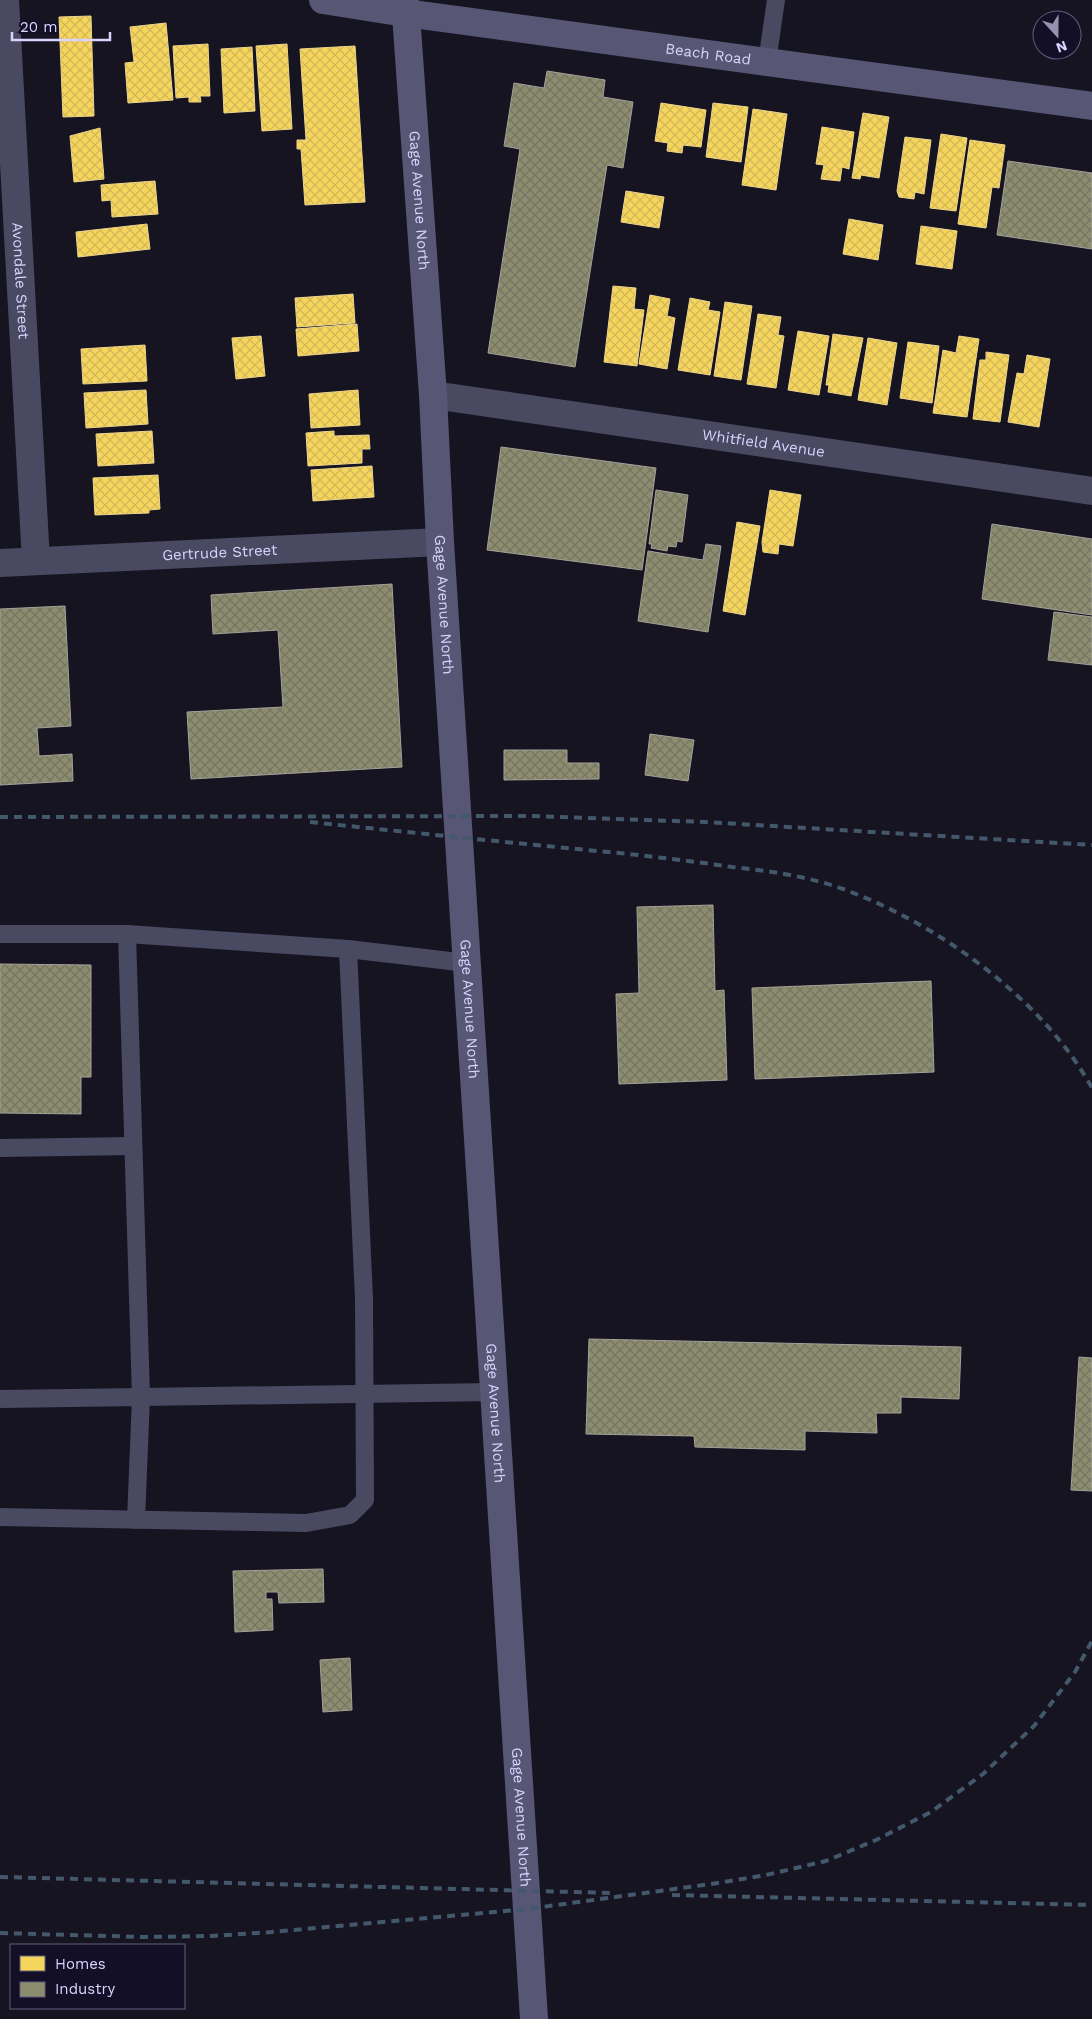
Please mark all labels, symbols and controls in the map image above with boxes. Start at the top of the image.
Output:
scale bar [12,10,110,42]
north arrow [1032,10,1082,60]
text: 20 m [20,18,58,36]
text: N [1054,38,1069,56]
street label: Beach Road [664,39,752,69]
street label: Gage Avenue North [405,130,433,271]
street label: Avondale Street [8,222,33,340]
street label: Whitfield Avenue [701,425,826,461]
street label: Gage Avenue North [431,534,457,675]
street label: Gertrude Street [162,541,278,564]
street label: Gage Avenue North [456,939,483,1079]
street label: Gage Avenue North [482,1343,509,1483]
street label: Gage Avenue North [508,1747,535,1888]
legend [10,1944,185,2009]
text: Homes [55,1955,106,1973]
text: Industry [55,1980,116,1998]

